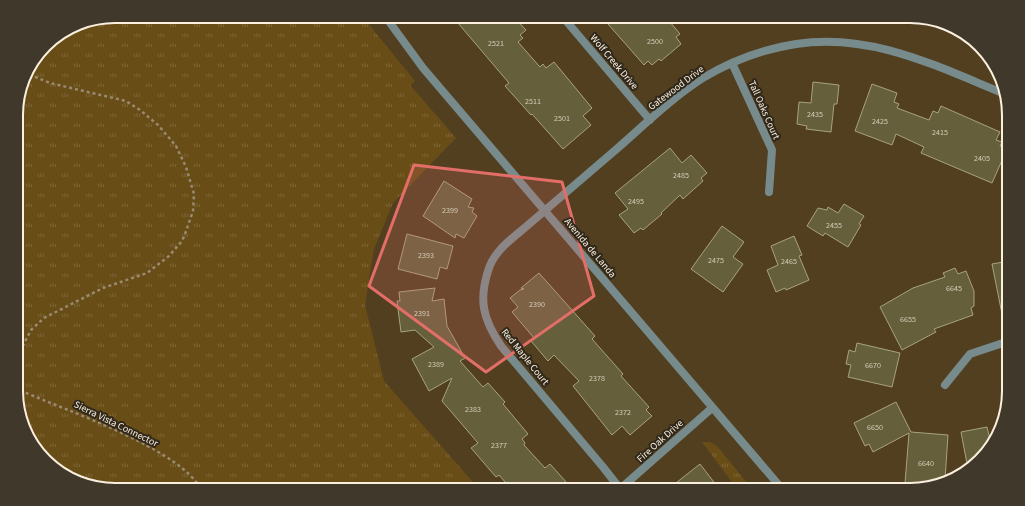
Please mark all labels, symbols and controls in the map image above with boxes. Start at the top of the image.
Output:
street label: Wolf Creek Drive [587,31,641,93]
house number: 2500 [647,36,663,47]
house number: 2521 [488,38,504,49]
street label: Gatewood Drive [645,62,707,114]
street label: Tall Oaks Court [745,78,783,142]
house number: 2511 [525,96,541,107]
house number: 2435 [807,109,823,120]
house number: 2501 [554,113,570,124]
house number: 2425 [872,116,888,127]
house number: 2415 [932,127,948,138]
house number: 2405 [974,153,990,164]
house number: 2485 [673,170,689,181]
house number: 2495 [628,196,644,207]
house number: 2399 [442,205,458,216]
street label: Avenida de Landa [561,215,619,281]
house number: 2455 [826,220,842,231]
house number: 2393 [418,250,434,261]
house number: 2475 [708,255,724,266]
house number: 2465 [781,256,797,267]
house number: 6645 [946,283,962,294]
house number: 2390 [529,299,545,310]
house number: 2391 [414,308,430,319]
house number: 6655 [900,314,916,325]
street label: Red Maple Court [498,326,553,389]
house number: 2389 [428,359,444,370]
house number: 6670 [865,360,881,371]
house number: 2378 [589,373,605,384]
street label: Sierra Vista Connector [72,398,161,451]
house number: 2383 [465,404,481,415]
house number: 2372 [615,407,631,418]
street label: Fire Oak Drive [634,416,686,466]
house number: 6650 [867,422,883,433]
house number: 2377 [491,440,507,451]
house number: 6640 [918,458,934,469]

